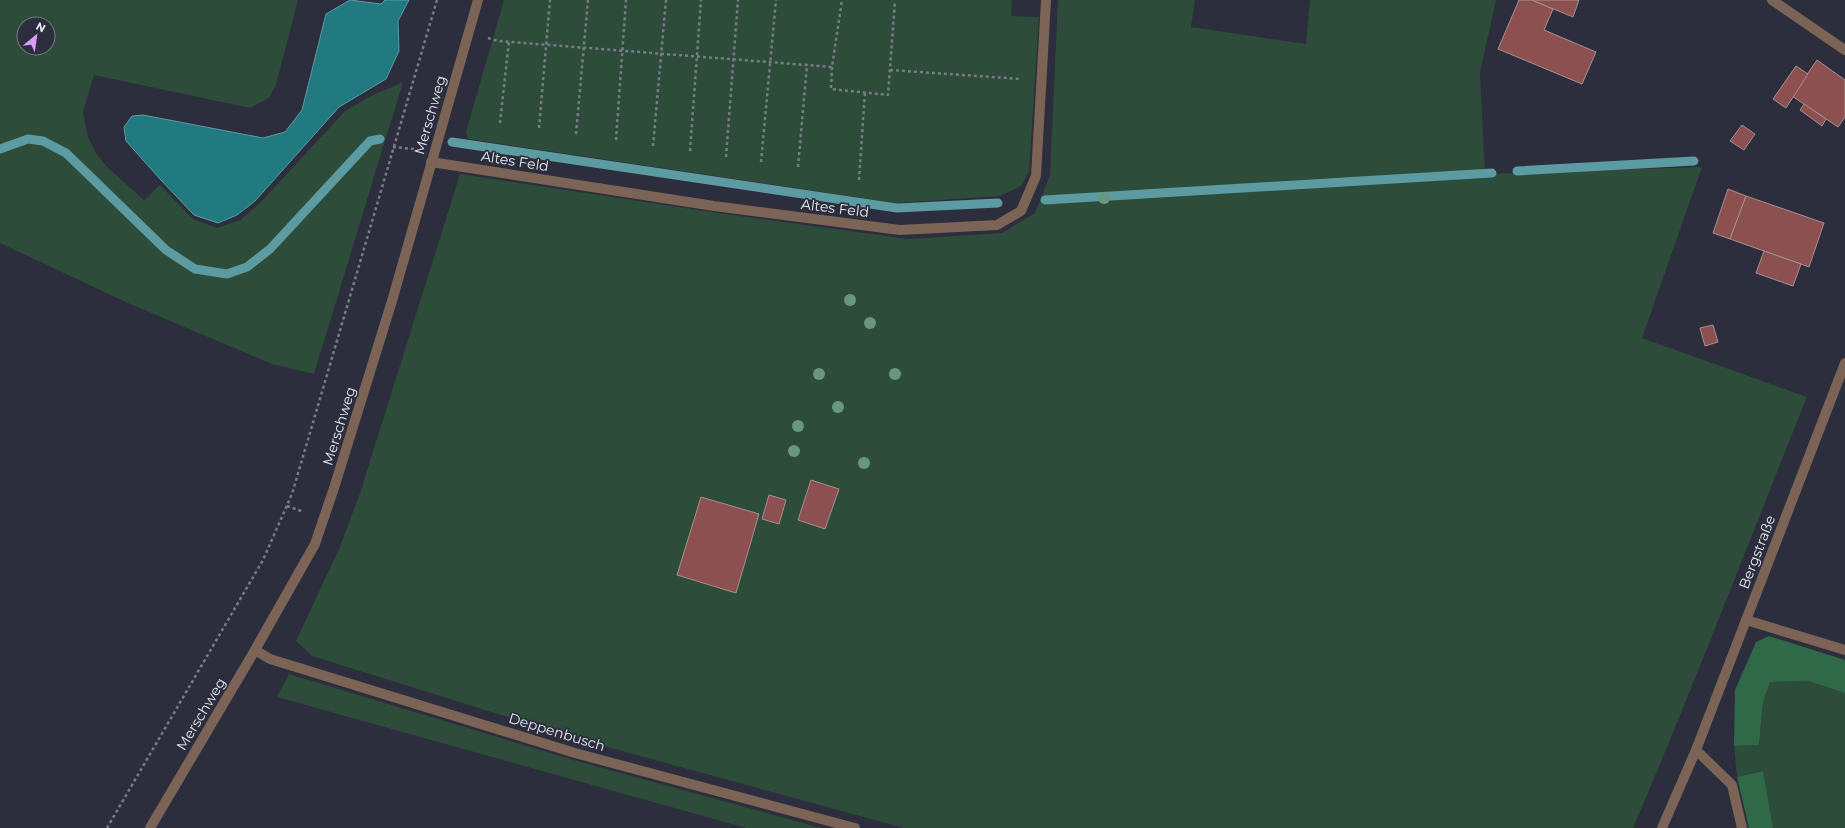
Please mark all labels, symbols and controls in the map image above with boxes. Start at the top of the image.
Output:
north arrow [16,16,56,56]
text: N [34,19,48,36]
street label: Merschweg [410,73,450,157]
street label: Altes Feld [480,147,550,175]
street label: Altes Feld [800,195,870,221]
street label: Merschweg [318,384,360,468]
street label: Bergstraße [1735,513,1779,591]
street label: Merschweg [172,674,230,754]
street label: Deppenbusch [507,709,607,755]

